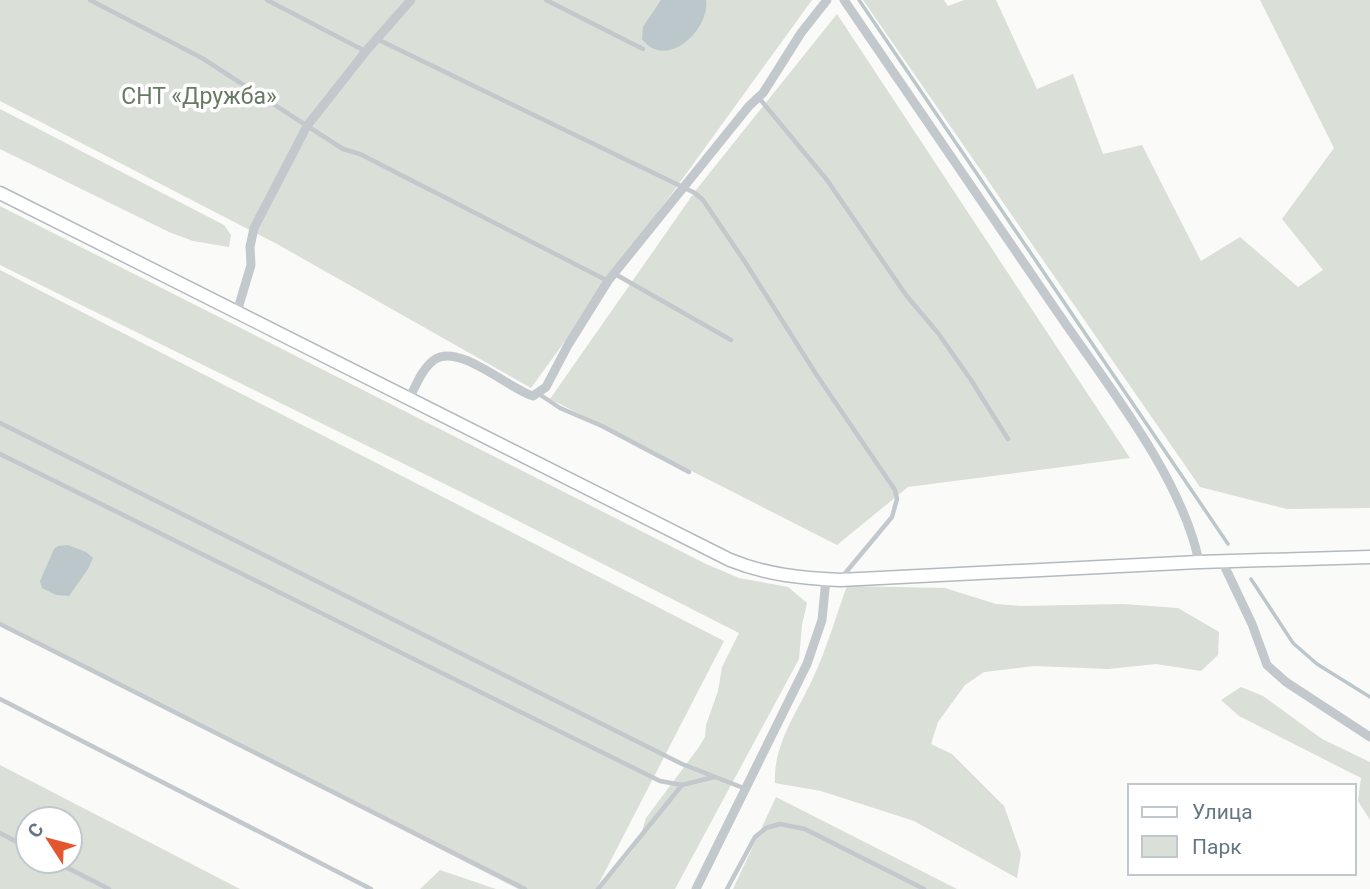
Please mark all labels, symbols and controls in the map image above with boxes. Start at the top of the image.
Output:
park label: СНТ «Дружба» [121,83,277,110]
legend [1128,784,1356,875]
text: Улица [1192,800,1253,824]
north arrow [14,805,84,875]
text: С [23,819,49,842]
text: Парк [1192,835,1242,859]

